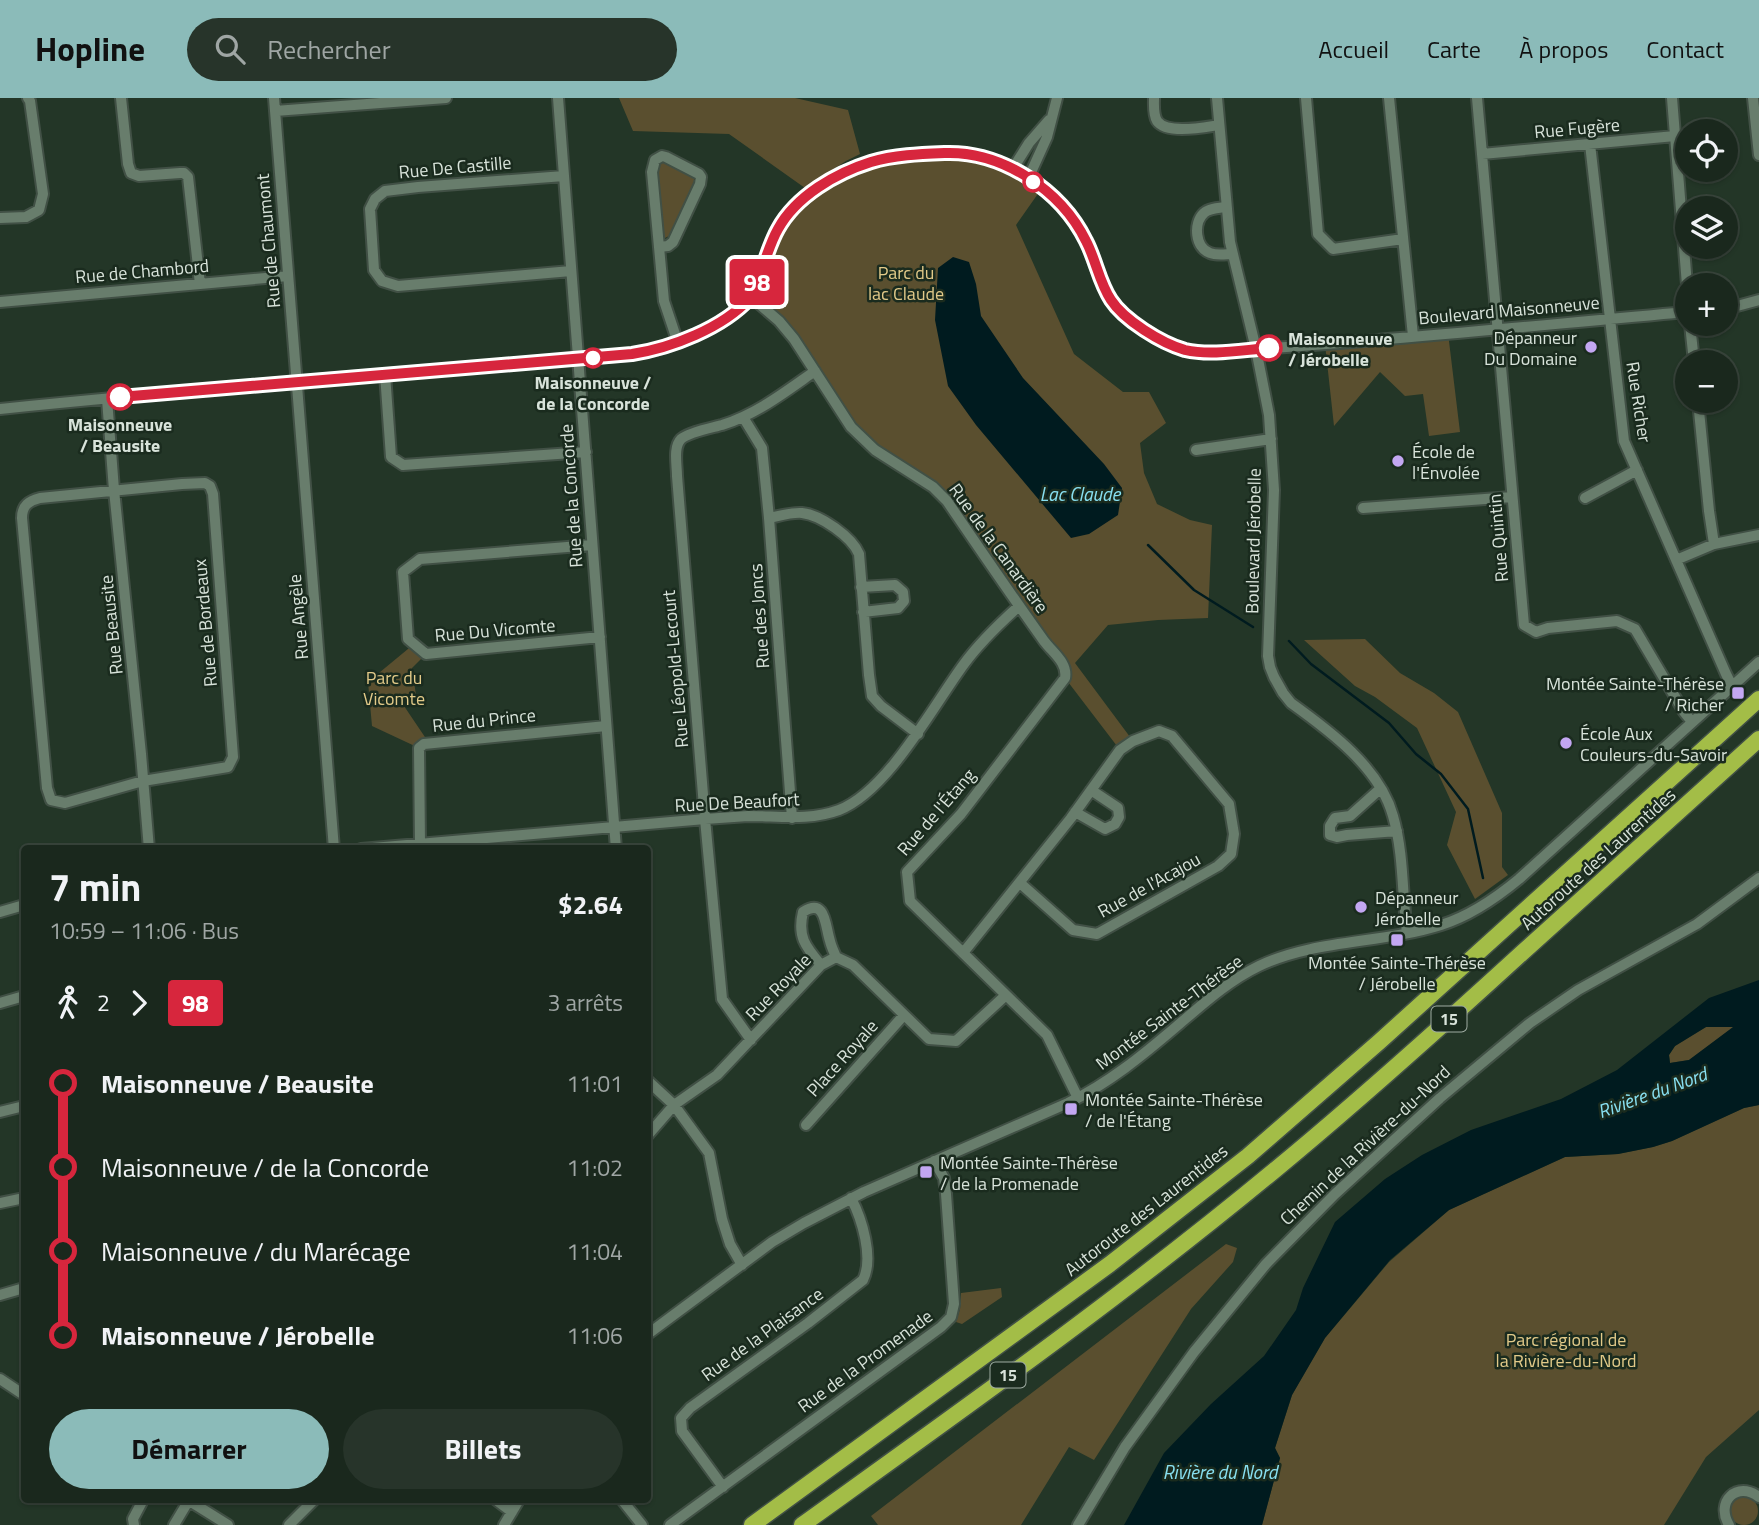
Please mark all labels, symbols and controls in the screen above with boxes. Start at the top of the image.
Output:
search box [187,18,677,81]
text: Hopline [35,24,145,74]
icon: search [211,30,249,68]
text: Rechercher [267,30,391,69]
text: Accueil [1318,31,1389,67]
text: Carte [1427,31,1481,67]
text: À propos [1519,31,1608,67]
text: Contact [1646,31,1724,67]
street label: Rue Fugère [1533,111,1621,145]
map controls [1675,119,1738,413]
button: locate [1675,119,1738,182]
street label: Rue De Castille [397,149,513,185]
street label: Rue de Chaumont [249,172,287,309]
unlabelled marker [1023,172,1043,192]
button: layers [1675,196,1738,259]
street label: Rue de Chambord [74,252,210,290]
line badge: 98 [726,259,788,305]
park label: Parc du lac Claude [868,259,944,307]
text: 98 [744,264,770,300]
button: + [1675,273,1738,336]
street label: Boulevard Maisonneuve [1417,289,1601,331]
place label: Dépanneur Du Domaine [1484,324,1577,372]
place label: Maisonneuve / Jérobelle [1288,325,1392,373]
marker: Maisonneuve / Jérobelle [1256,335,1282,361]
marker: Dépanneur Du Domaine [1583,339,1599,355]
marker: Maisonneuve / de la Concorde [583,348,603,368]
button: − [1675,350,1738,413]
street label: Rue Richer [1619,360,1659,444]
place label: Maisonneuve / de la Concorde [535,369,651,417]
marker: Maisonneuve / Beausite [107,384,133,410]
place label: Maisonneuve / Beausite [68,411,172,459]
street label: Rue de la Concorde [553,423,589,569]
place label: École de l'Énvolée [1412,438,1480,486]
marker: École de l'Énvolée [1390,453,1406,469]
street label: Boulevard Jérobelle [1238,468,1268,614]
street label: Rue de la Canardière [943,478,1055,618]
water label: Lac Claude [1040,479,1121,508]
street label: Rue Quintin [1481,493,1515,583]
street label: Rue de Bordeaux [186,558,224,688]
street label: Rue des Joncs [742,563,776,669]
street label: Rue Angèle [281,573,315,661]
street label: Rue Beausite [92,574,130,676]
street label: Rue Léopold-Lecourt [655,588,695,749]
street label: Rue Du Vicomte [434,611,556,649]
park label: Parc du Vicomte [363,664,425,712]
place label: Montée Sainte-Thérèse / Richer [1546,670,1724,718]
marker: Montée Sainte-Thérèse / Richer [1730,685,1746,701]
street label: Rue du Prince [431,701,537,739]
place label: École Aux Couleurs-du-Savoir [1580,720,1727,768]
marker: École Aux Couleurs-du-Savoir [1558,735,1574,751]
street label: Rue de l'Étang [890,762,982,862]
street label: Autoroute des Laurentides [1514,782,1682,936]
street label: Rue De Beaufort [674,785,801,819]
street label: Rue de l'Acajou [1093,846,1205,924]
text: 7 min [49,858,141,916]
place label: Dépanneur Jérobelle [1375,884,1458,932]
text: $2.64 [558,885,623,924]
marker: Dépanneur Jérobelle [1353,899,1369,915]
text: 10:59 – 11:06 · Bus [49,913,239,948]
marker: Montée Sainte-Thérèse / Jérobelle [1389,932,1405,948]
street label: Rue Royale [739,947,817,1027]
street label: Montée Sainte-Thérèse [1090,948,1248,1076]
place label: Montée Sainte-Thérèse / Jérobelle [1308,949,1486,997]
icon: walk [49,984,87,1022]
icon: forward [120,984,158,1022]
text: 2 [97,985,110,1020]
text: 98 [182,985,209,1021]
text: 3 arrêts [548,985,623,1020]
road number: 15 [1432,1007,1466,1032]
street label: Place Royale [800,1013,884,1103]
water label: Rivière du Nord [1593,1058,1713,1125]
street label: Chemin de la Rivière-du-Nord [1274,1059,1456,1231]
text: Maisonneuve / Beausite [101,1064,374,1103]
text: 11:01 [566,1066,623,1101]
place label: Montée Sainte-Thérèse / de l'Étang [1085,1086,1263,1134]
marker: Montée Sainte-Thérèse / de l'Étang [1063,1101,1079,1117]
street label: Autoroute des Laurentides [1059,1138,1233,1282]
text: Maisonneuve / de la Concorde [101,1148,429,1187]
place label: Montée Sainte-Thérèse / de la Promenade [940,1149,1118,1197]
text: 11:02 [566,1150,623,1185]
marker: Montée Sainte-Thérèse / de la Promenade [918,1164,934,1180]
text: Maisonneuve / du Marécage [101,1232,411,1271]
text: 11:04 [566,1234,623,1269]
street label: Rue de la Plaisance [695,1280,829,1388]
street label: Rue de la Promenade [792,1303,938,1419]
text: Maisonneuve / Jérobelle [101,1316,375,1355]
text: 11:06 [566,1318,623,1353]
park label: Parc régional de la Rivière-du-Nord [1496,1326,1636,1374]
road number: 15 [990,1362,1026,1387]
button: Démarrer [49,1409,329,1489]
button: Billets [343,1409,623,1489]
water label: Rivière du Nord [1163,1457,1280,1486]

